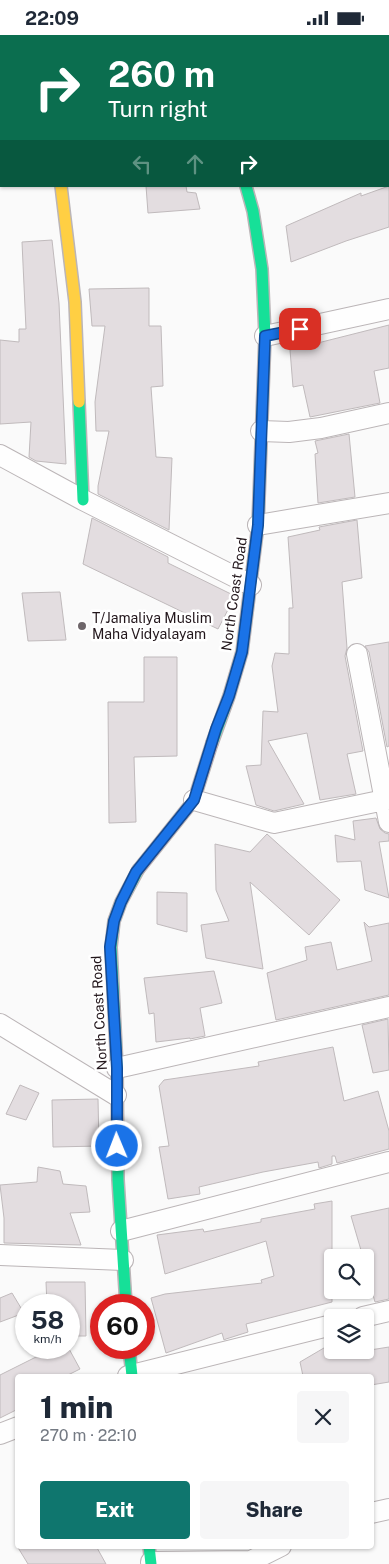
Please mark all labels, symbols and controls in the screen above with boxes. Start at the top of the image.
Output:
text: 22:09 [25,7,79,29]
text: 260 m [108,54,215,95]
icon: right [25,55,90,120]
text: Turn right [108,96,208,122]
icon: left [128,150,156,178]
icon: ahead [181,150,209,178]
icon: right [234,150,262,178]
pin [279,308,321,350]
icon: arrive [286,315,314,343]
street label: North Coast Road [218,536,250,652]
place label: T/Jamaliya Muslim Maha Vidyalayam [92,610,212,642]
marker: T/Jamaliya Muslim Maha Vidyalayam [76,620,88,632]
street label: North Coast Road [88,955,110,1071]
position arrow [90,1119,142,1171]
map controls [324,1249,374,1359]
button: search [324,1249,374,1299]
speed limit sign: 60 [90,1294,155,1359]
text: 58 [31,1305,64,1335]
button: layers [324,1309,374,1359]
text: km/h [33,1332,62,1346]
text: 1 min [40,1389,113,1425]
button: close [297,1391,349,1443]
text: 270 m · 22:10 [40,1426,137,1445]
button: Exit [40,1481,190,1539]
button: Share [200,1481,349,1539]

